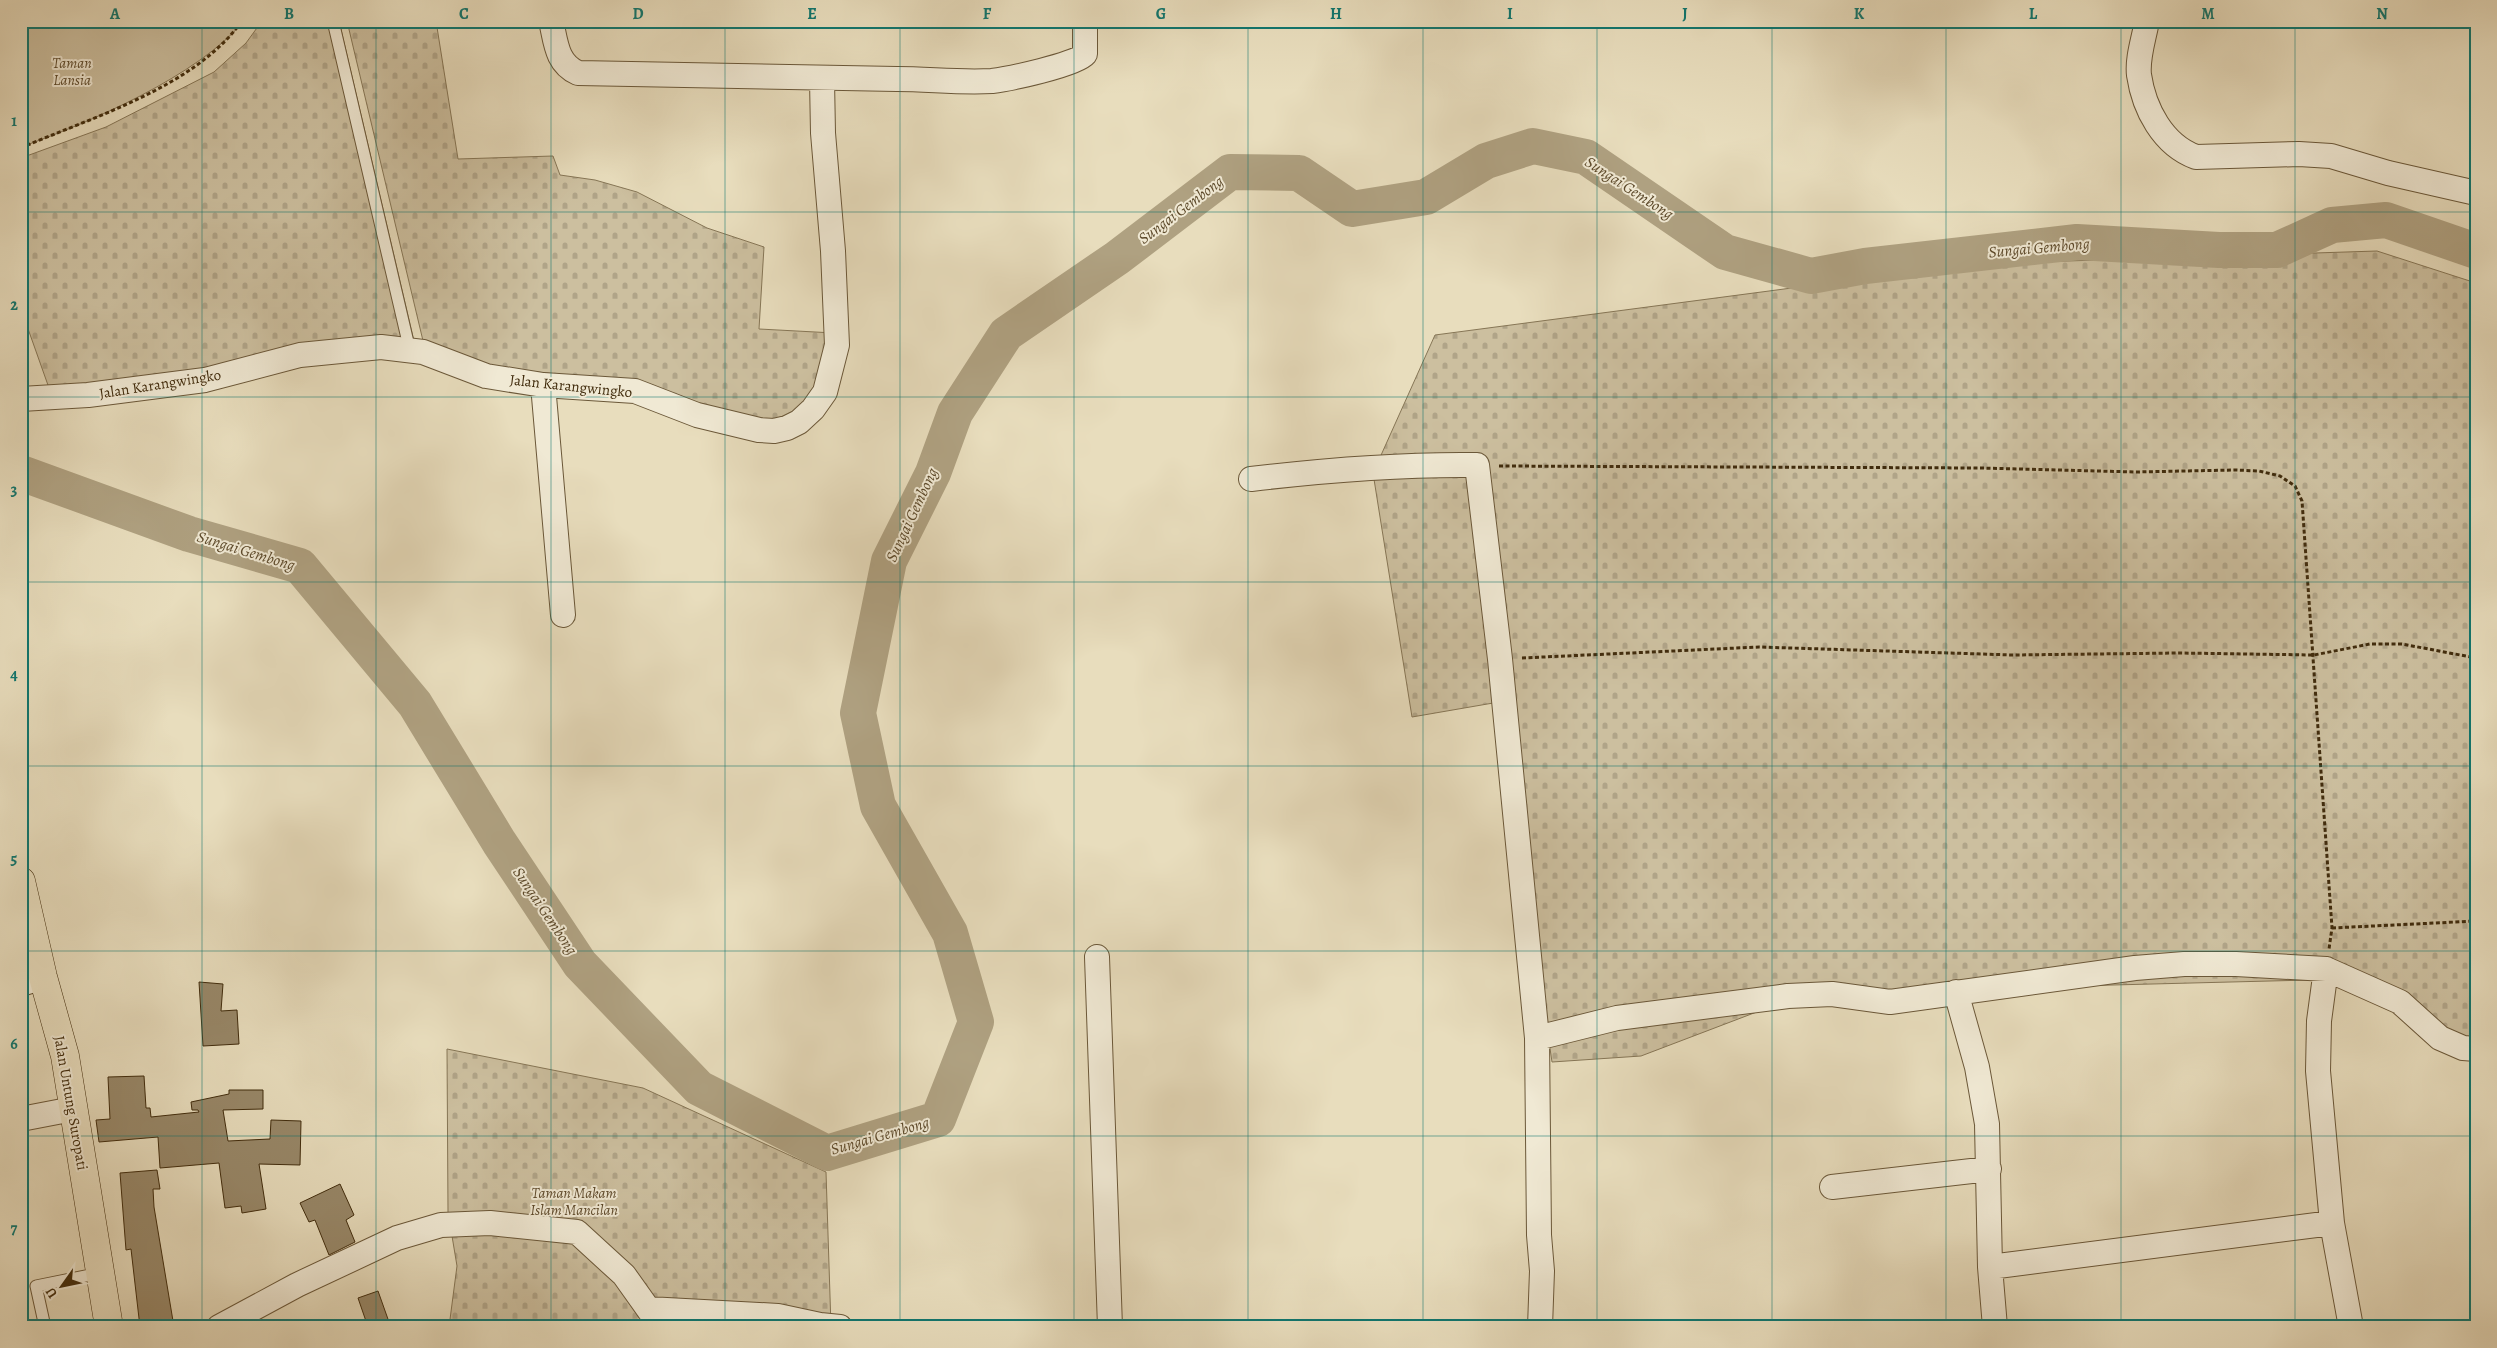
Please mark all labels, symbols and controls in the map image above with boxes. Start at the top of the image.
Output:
text: A [109,3,121,25]
text: B [284,3,294,25]
text: C [459,3,469,25]
text: D [632,3,644,25]
text: E [807,3,817,25]
text: F [983,3,992,25]
text: G [1156,3,1166,25]
text: H [1330,3,1342,25]
text: I [1507,3,1513,25]
text: J [1682,3,1688,25]
text: K [1854,3,1865,25]
text: L [2029,3,2038,25]
text: M [2201,3,2215,25]
text: N [2376,3,2388,25]
park label: Taman Lansia [52,53,92,90]
text: 1 [11,110,17,132]
water label: Sungai Gembong [1580,151,1678,225]
water label: Sungai Gembong [1134,171,1228,249]
water label: Sungai Gembong [1987,233,2091,263]
text: 2 [10,294,18,316]
street label: Jalan Karangwingko [98,364,222,404]
street label: Jalan Karangwingko [509,370,633,402]
water label: Sungai Gembong [881,464,943,566]
text: 3 [11,479,18,501]
water label: Sungai Gembong [194,526,298,576]
text: 4 [10,664,18,686]
text: 5 [11,848,18,870]
water label: Sungai Gembong [507,863,583,959]
text: 6 [10,1033,18,1055]
street label: Jalan Untung Suropati [49,1034,93,1172]
water label: Sungai Gembong [828,1111,932,1161]
park label: Taman Makam Islam Mancilan [530,1183,618,1220]
text: 7 [11,1218,18,1240]
north arrow [38,1260,88,1310]
text: U [41,1284,62,1302]

